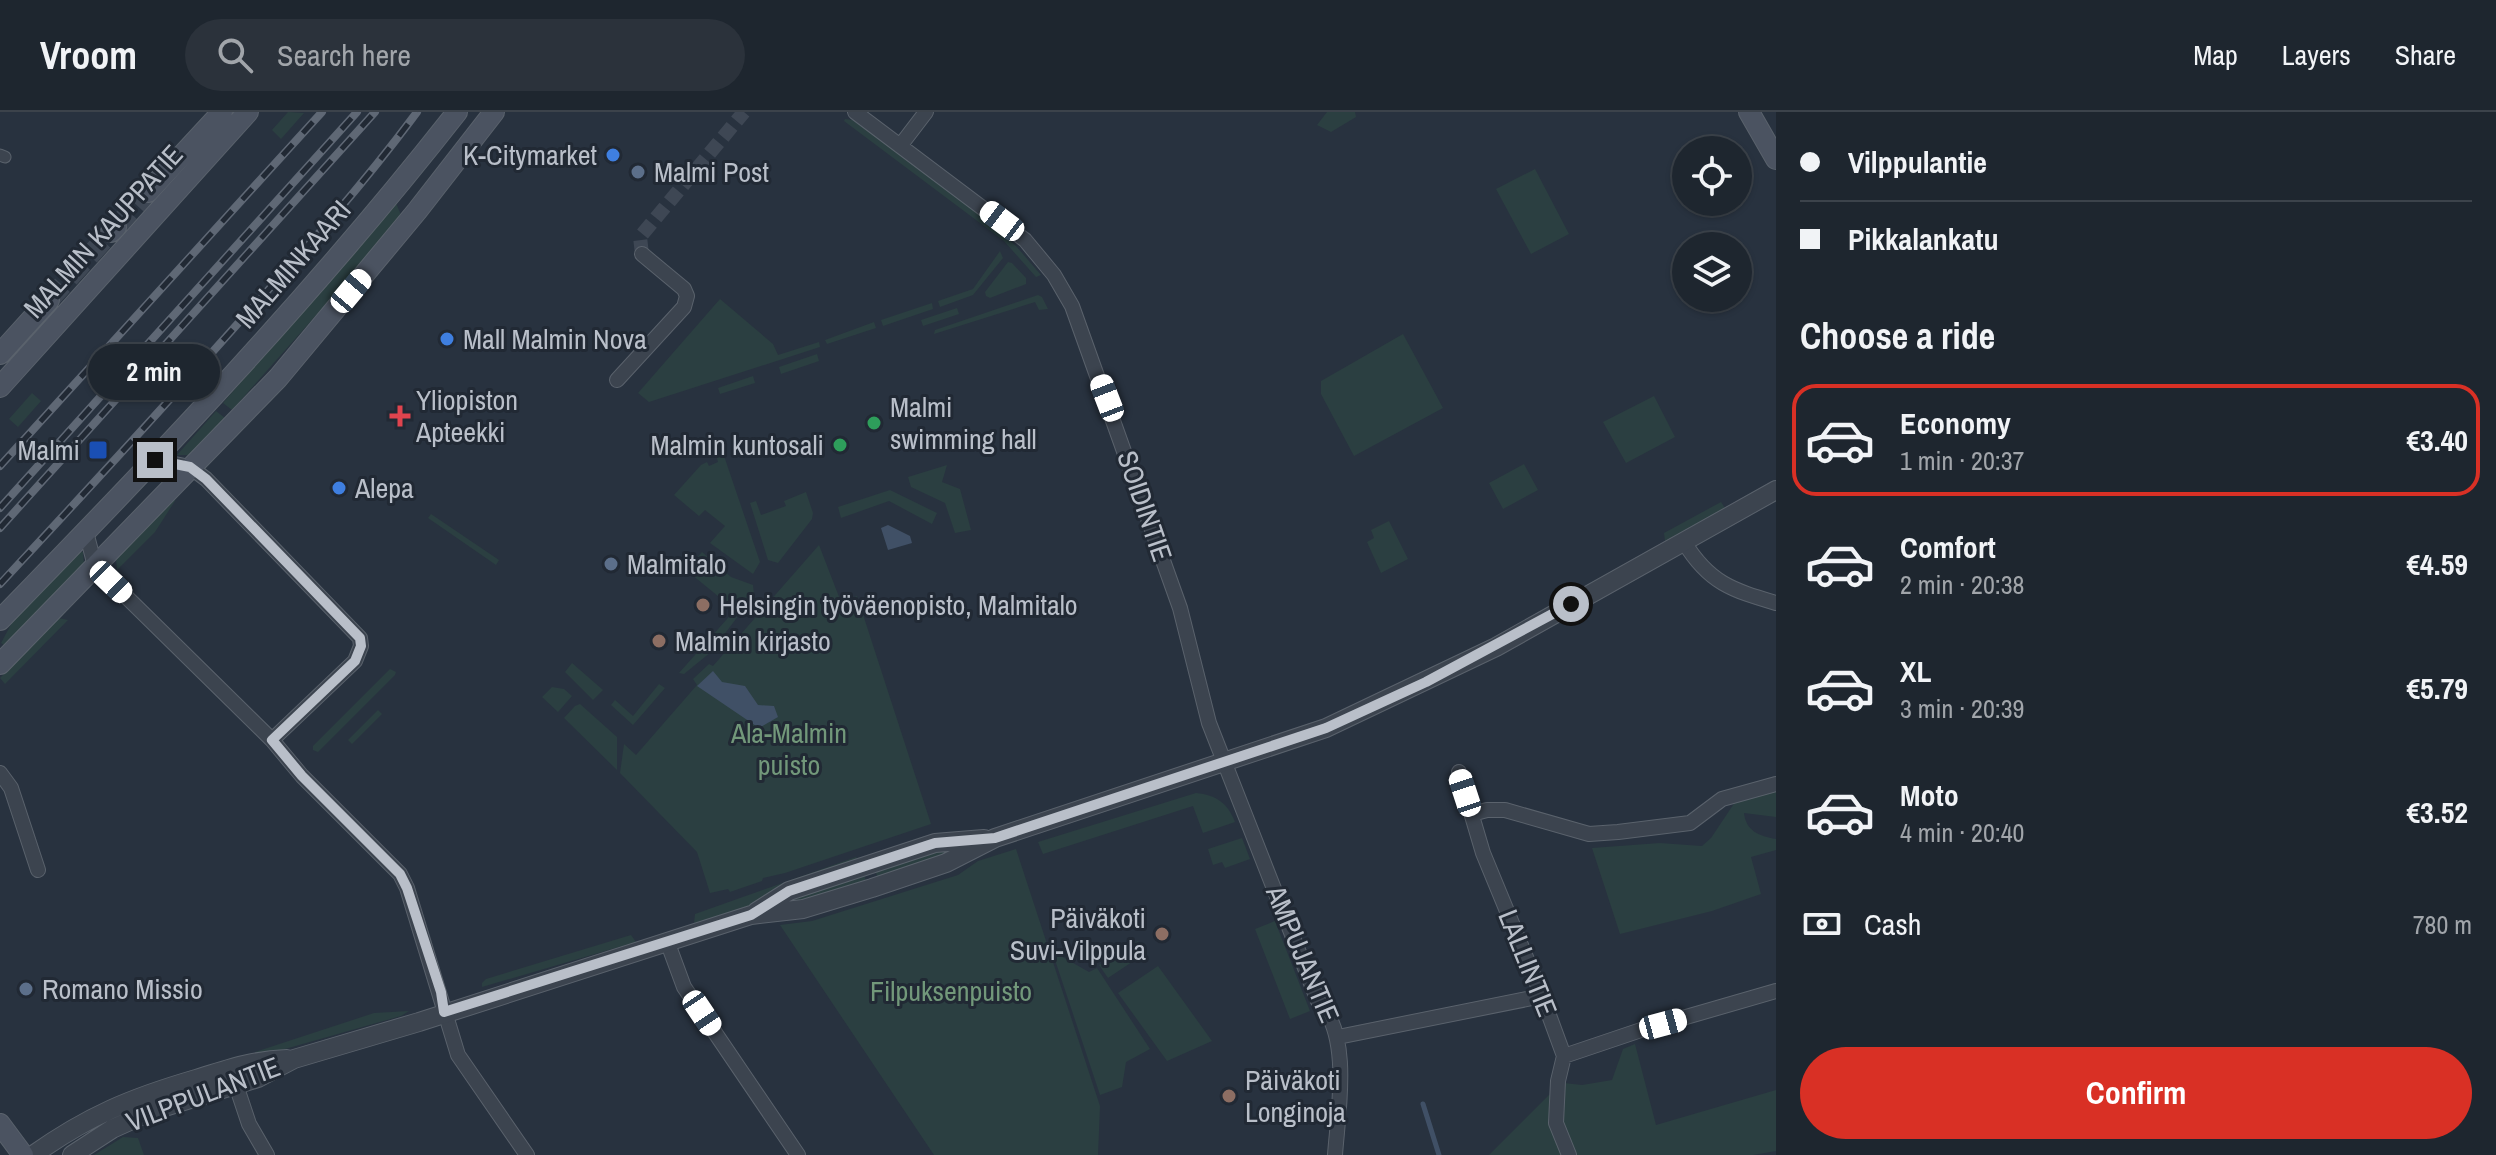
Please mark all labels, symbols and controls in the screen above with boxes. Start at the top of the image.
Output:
search box [185,19,745,91]
text: Vroom [40,30,137,81]
icon: search [213,33,257,77]
text: Search here [277,35,411,75]
text: Map [2193,36,2238,74]
text: Layers [2282,36,2351,74]
text: Share [2395,36,2456,74]
street label: MALMIN KAUPPATIE [15,136,191,326]
place label: K-Citymarket [463,136,597,174]
map controls [1672,136,1752,312]
button: locate [1672,136,1752,216]
text: Vilppulantie [1848,142,1987,182]
marker: K-Citymarket [604,146,622,164]
place label: Malmi Post [654,153,769,191]
marker: Malmi Post [629,163,647,181]
street label: MALMINKAARI [227,192,359,336]
car [976,197,1028,245]
text: Pikkalankatu [1848,219,1998,259]
button: layers [1672,232,1752,312]
car [326,265,376,317]
text: Choose a ride [1800,312,1995,360]
place label: Mall Malmin Nova [463,320,647,358]
marker: Mall Malmin Nova [438,330,456,348]
callout: 2 min [89,344,221,400]
text: 2 min [126,354,182,389]
car [1087,371,1127,425]
place label: Yliopiston Apteekki [415,381,518,451]
place label: Malmi swimming hall [890,388,1037,458]
text: Economy [1900,403,2011,443]
icon: car [1804,404,1876,476]
marker: Yliopiston Apteekki [391,407,409,425]
marker: Malmi swimming hall [865,414,883,432]
text: €3.40 [2406,420,2468,460]
place label: Malmin kuntosali [650,426,824,464]
place label: Malmi [18,431,80,469]
marker: Malmin kuntosali [831,436,849,454]
marker: Malmi [87,439,109,461]
route end [137,442,173,478]
text: 1 min · 20:37 [1900,443,2024,478]
street label: SOIDINTIE [1108,446,1182,566]
place label: Alepa [354,469,414,507]
marker: Alepa [330,479,348,497]
text: Comfort [1900,527,1996,567]
icon: car [1804,528,1876,600]
text: €4.59 [2406,544,2468,584]
place label: Malmitalo [627,545,727,583]
marker: Malmitalo [602,555,620,573]
car [85,557,137,607]
text: 2 min · 20:38 [1900,567,2024,602]
place label: Helsingin työväenopisto, Malmitalo [719,586,1078,624]
route start [1553,586,1589,622]
marker: Helsingin työväenopisto, Malmitalo [694,596,712,614]
place label: Malmin kirjasto [675,622,831,660]
marker: Malmin kirjasto [650,632,668,650]
text: XL [1900,651,1931,691]
icon: car [1804,652,1876,724]
text: €5.79 [2406,668,2468,708]
text: 3 min · 20:39 [1900,691,2024,726]
park label: Ala-Malmin puisto [730,714,847,784]
car [1446,766,1484,820]
text: Moto [1900,775,1959,815]
icon: car [1804,776,1876,848]
text: €3.52 [2406,792,2468,832]
text: 4 min · 20:40 [1900,815,2024,850]
street label: AMPUJANTIE [1257,879,1349,1028]
place label: Päiväkoti Suvi-Vilppula [1010,899,1146,969]
icon: cash [1800,902,1844,946]
street label: LALLINTIE [1489,904,1567,1022]
text: Cash [1864,904,1921,944]
text: 780 m [2413,907,2472,942]
marker: Päiväkoti Suvi-Vilppula [1153,925,1171,943]
place label: Romano Missio [42,970,203,1008]
park label: Filpuksenpuisto [870,972,1032,1010]
marker: Romano Missio [17,980,35,998]
car [679,986,725,1040]
car [1637,1006,1689,1042]
street label: VILPPULANTIE [121,1047,285,1141]
button: Confirm [1800,1047,2472,1139]
place label: Päiväkoti Longinoja [1245,1061,1346,1131]
marker: Päiväkoti Longinoja [1220,1087,1238,1105]

